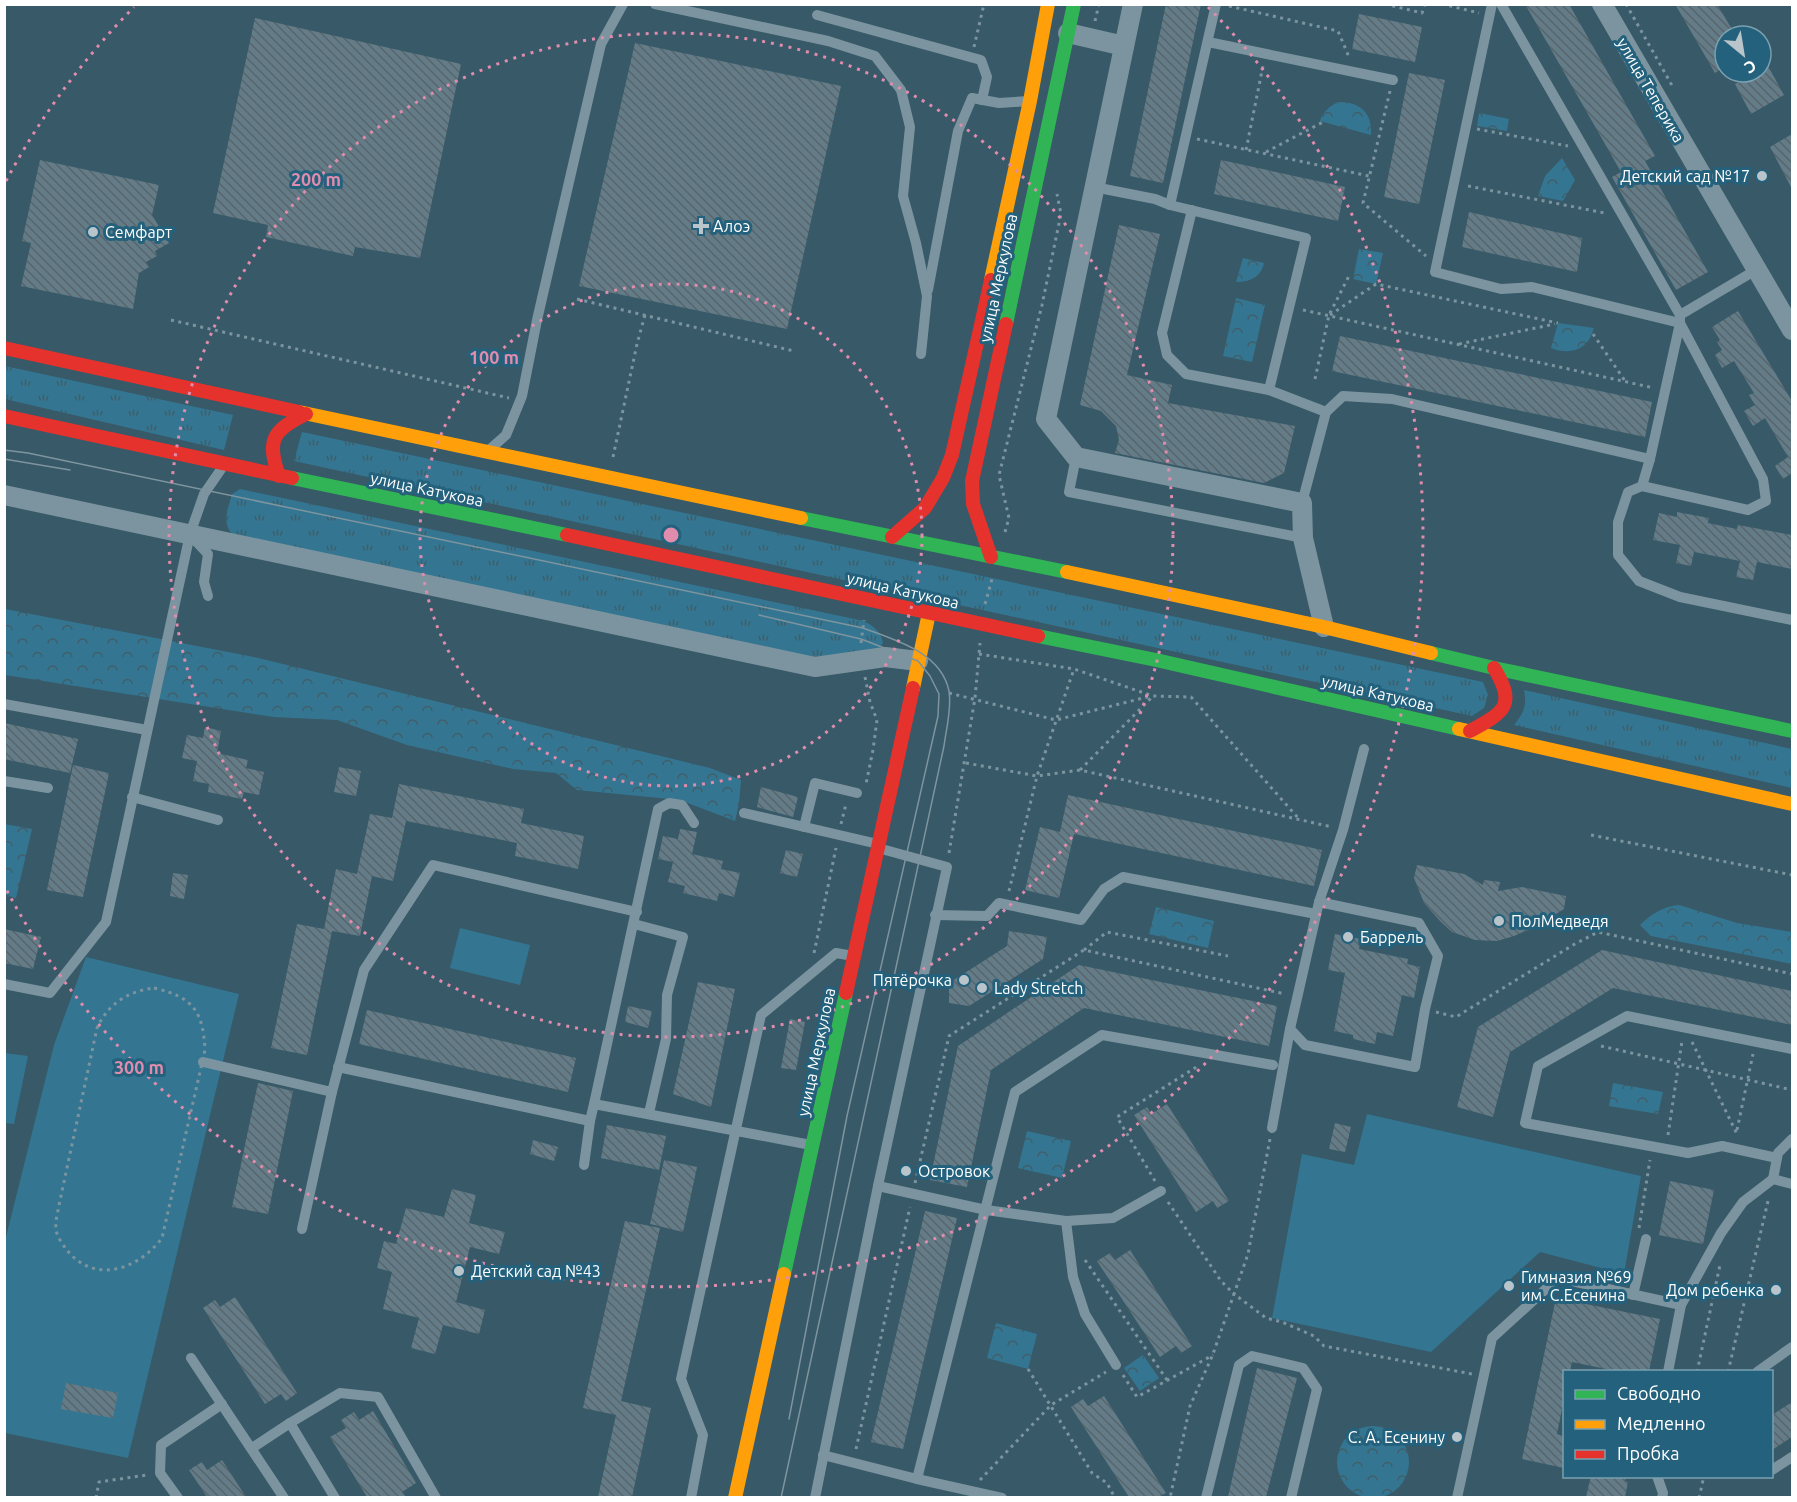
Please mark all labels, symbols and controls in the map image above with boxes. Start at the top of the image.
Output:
north arrow [1713,24,1773,84]
street label: улица Теперика [1614,34,1688,146]
text: С [1742,57,1759,77]
place label: Детский сад №17 [1620,167,1750,185]
text: 200 m [291,169,341,189]
marker: Детский сад №17 [1755,169,1769,183]
street label: улица Меркулова [976,212,1020,344]
place label: Алоэ [713,217,750,235]
marker: Алоэ [694,219,708,233]
place label: Семфарт [105,223,172,241]
marker: Семфарт [86,225,100,239]
text: 100 m [469,347,519,367]
street label: улица Катукова [369,468,485,510]
centre of rings [661,525,681,545]
street label: улица Катукова [845,568,961,612]
street label: улица Катукова [1320,671,1436,715]
place label: ПолМедведя [1511,912,1609,930]
marker: ПолМедведя [1492,914,1506,928]
place label: Баррель [1360,928,1423,946]
marker: Баррель [1341,930,1355,944]
place label: Пятёрочка [873,971,952,989]
marker: Пятёрочка [957,973,971,987]
place label: Lady Stretch [994,979,1084,997]
marker: Lady Stretch [975,981,989,995]
street label: улица Меркулова [794,986,838,1118]
text: 300 m [114,1057,164,1077]
place label: Островок [918,1162,990,1180]
marker: Островок [899,1164,913,1178]
place label: Детский сад №43 [471,1262,601,1280]
marker: Детский сад №43 [452,1264,466,1278]
place label: Гимназия №69 им. С.Есенина [1521,1268,1631,1304]
marker: Гимназия №69 им. С.Есенина [1502,1279,1516,1293]
place label: Дом ребенка [1666,1281,1764,1299]
marker: Дом ребенка [1769,1283,1783,1297]
legend [1563,1370,1773,1478]
text: Свободно [1617,1383,1701,1403]
text: Медленно [1617,1413,1706,1433]
place label: С. А. Есенину [1348,1428,1445,1446]
marker: С. А. Есенину [1450,1430,1464,1444]
text: Пробка [1617,1443,1680,1463]

